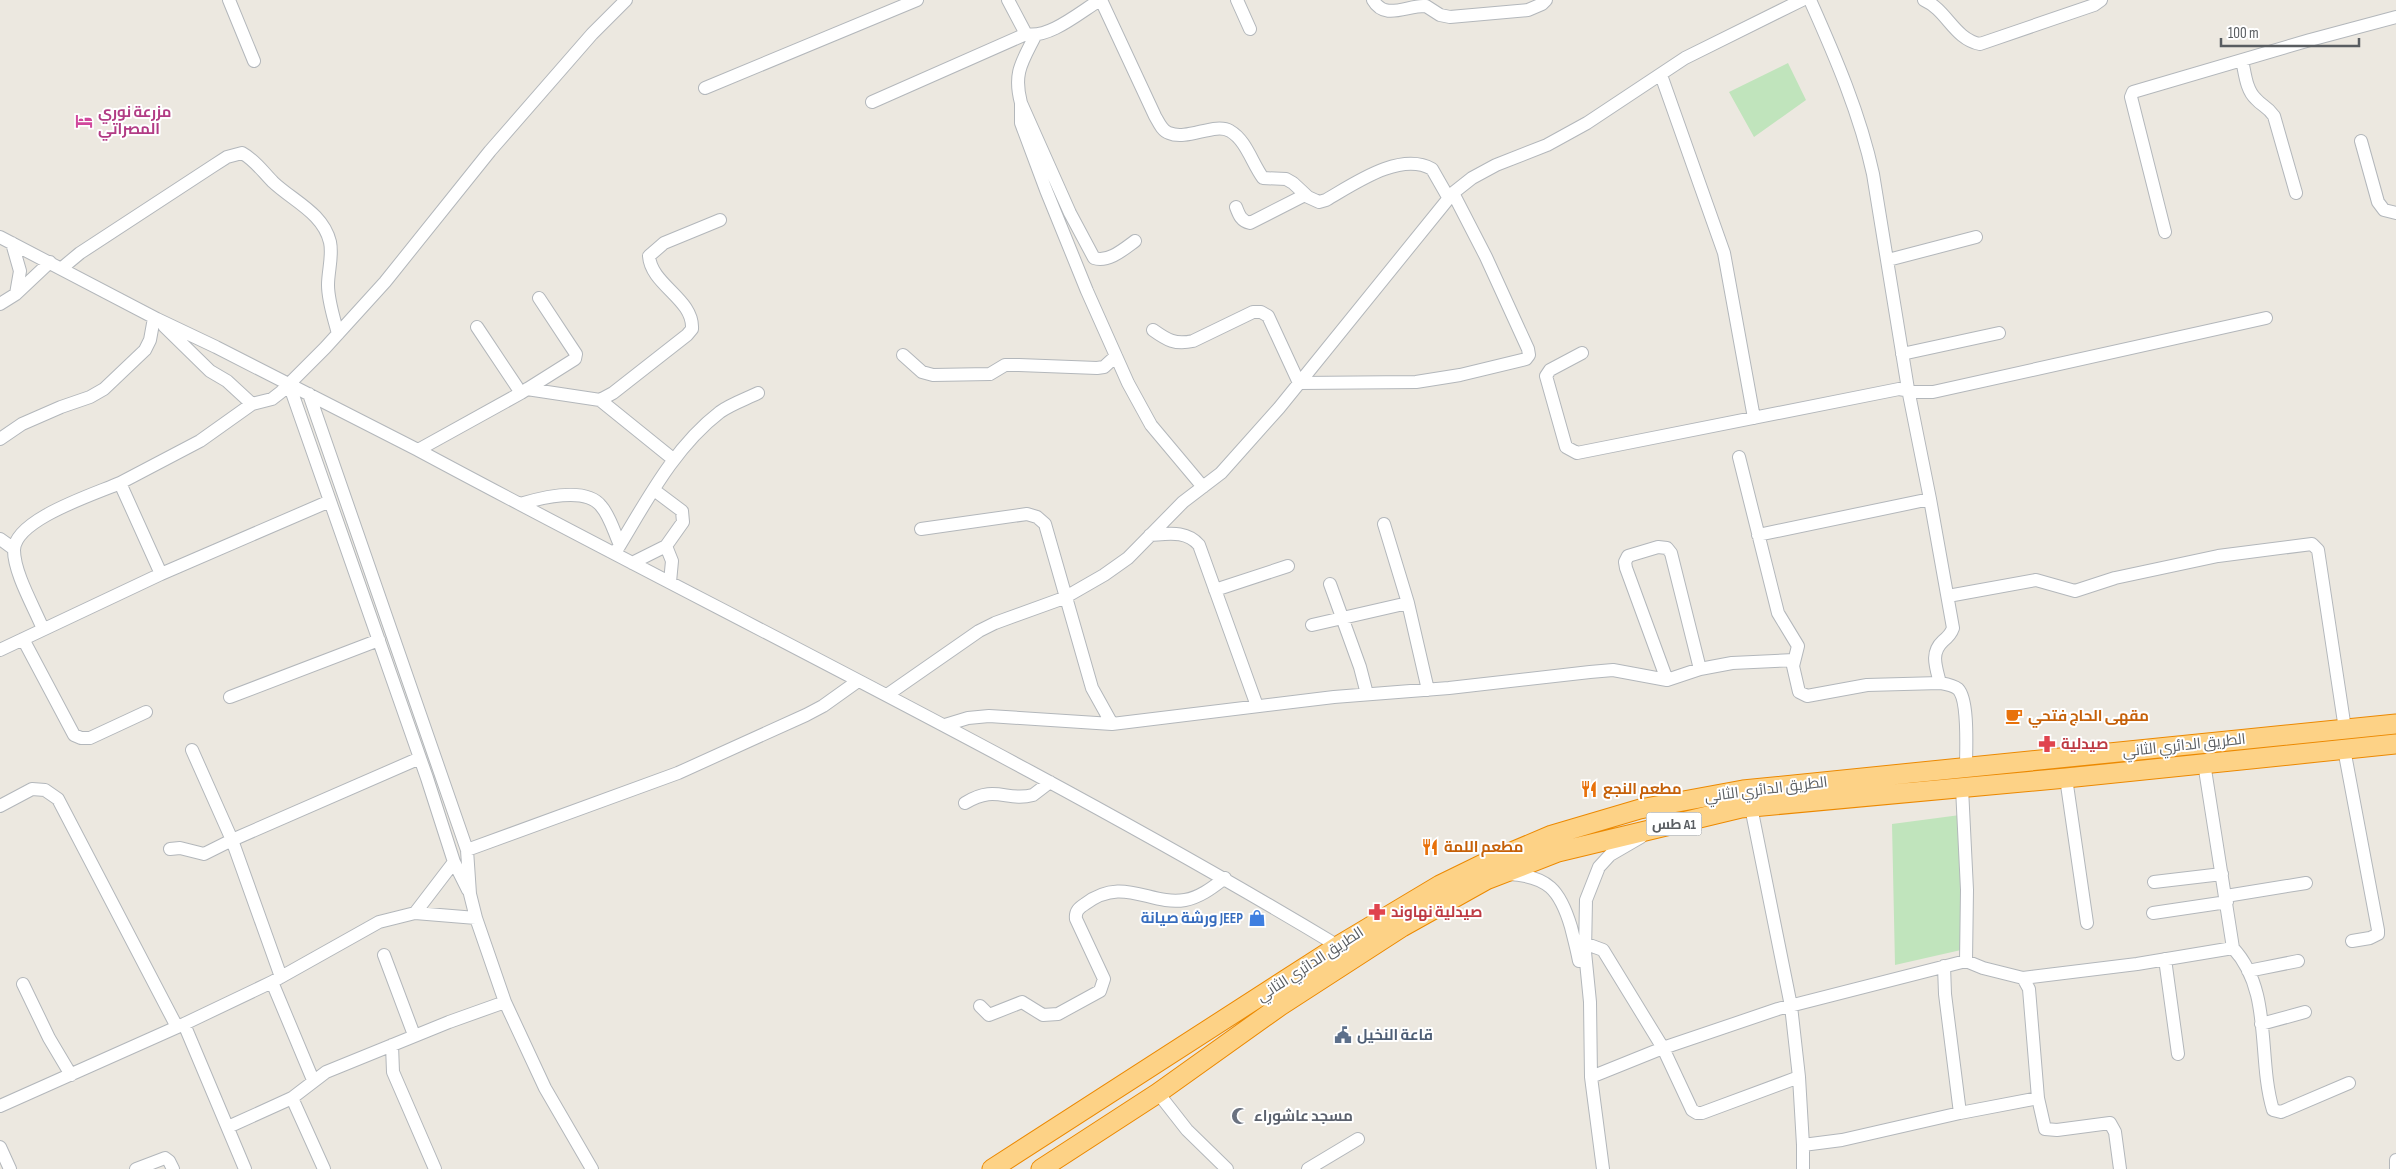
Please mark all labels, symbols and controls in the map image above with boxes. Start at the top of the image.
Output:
scale bar [2221,15,2358,47]
text: 100 m [2228,24,2259,43]
place label: مزرعة نوري المصراتي [98,103,172,141]
hotel icon: مزرعة نوري المصراتي [74,111,94,131]
cafe icon: مقهى الحاج فتحي [2004,706,2024,726]
place label: مقهى الحاج فتحي [2028,707,2149,728]
street label: الطريق الدائري الثاني [2122,730,2247,763]
pharmacy icon: صيدلية [2037,734,2057,754]
place label: صيدلية [2061,735,2109,754]
street label: الطريق الدائري الثاني [1703,773,1829,808]
restaurant icon: مطعم النجع [1579,779,1599,799]
place label: مطعم النجع [1603,780,1682,799]
road number: طس A1 [1646,812,1702,836]
restaurant icon: مطعم اللمة [1420,837,1440,857]
place label: مطعم اللمة [1444,838,1523,857]
pharmacy icon: صيدلية نهاوند [1367,902,1387,922]
place label: صيدلية نهاوند [1391,903,1483,922]
shop icon: ورشة صيانة JEEP [1247,908,1267,928]
place label: ورشة صيانة JEEP [1141,909,1243,928]
street label: الطريق الدائري الثاني [1253,923,1368,1008]
public building icon: قاعة النخيل [1333,1025,1353,1045]
place label: قاعة النخيل [1357,1026,1433,1045]
mosque icon: مسجد عاشوراء [1230,1106,1250,1126]
place label: مسجد عاشوراء [1254,1107,1353,1126]

